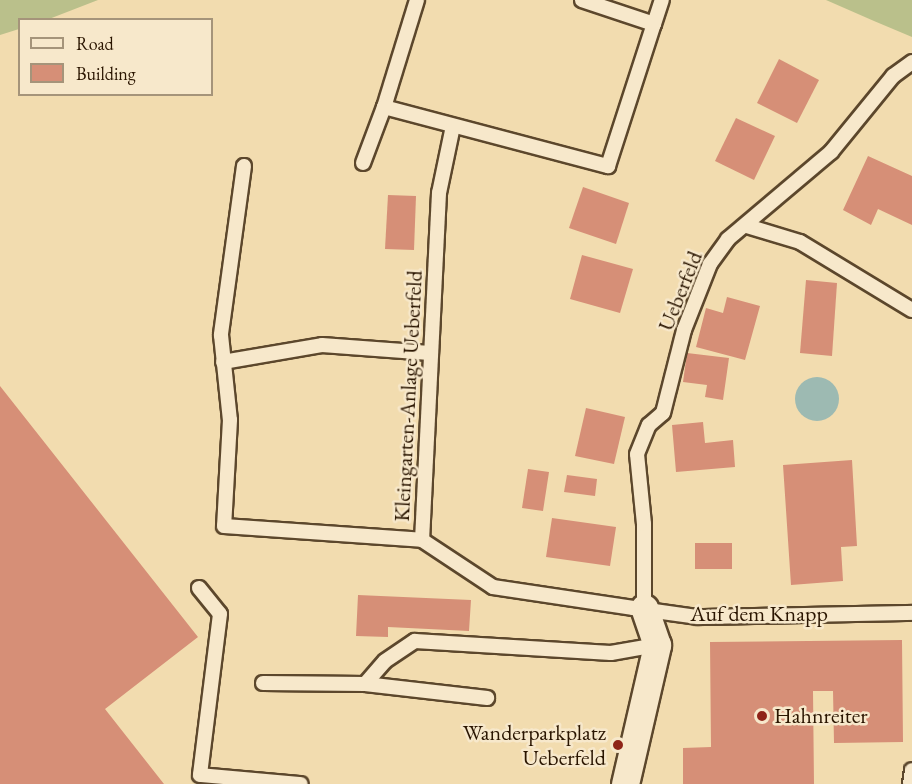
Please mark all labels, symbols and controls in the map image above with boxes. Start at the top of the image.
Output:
legend [18,18,213,96]
text: Road [76,32,114,55]
text: Building [76,62,136,85]
street label: Ueberfeld [652,247,708,335]
street label: Kleingarten-Anlage Ueberfeld [388,270,428,522]
street label: Auf dem Knapp [690,601,828,627]
place label: Hahnreiter [774,703,868,729]
marker: Hahnreiter [755,709,769,723]
place label: Wanderparkplatz Ueberfeld [463,719,606,770]
marker: Wanderparkplatz Ueberfeld [611,738,625,752]

